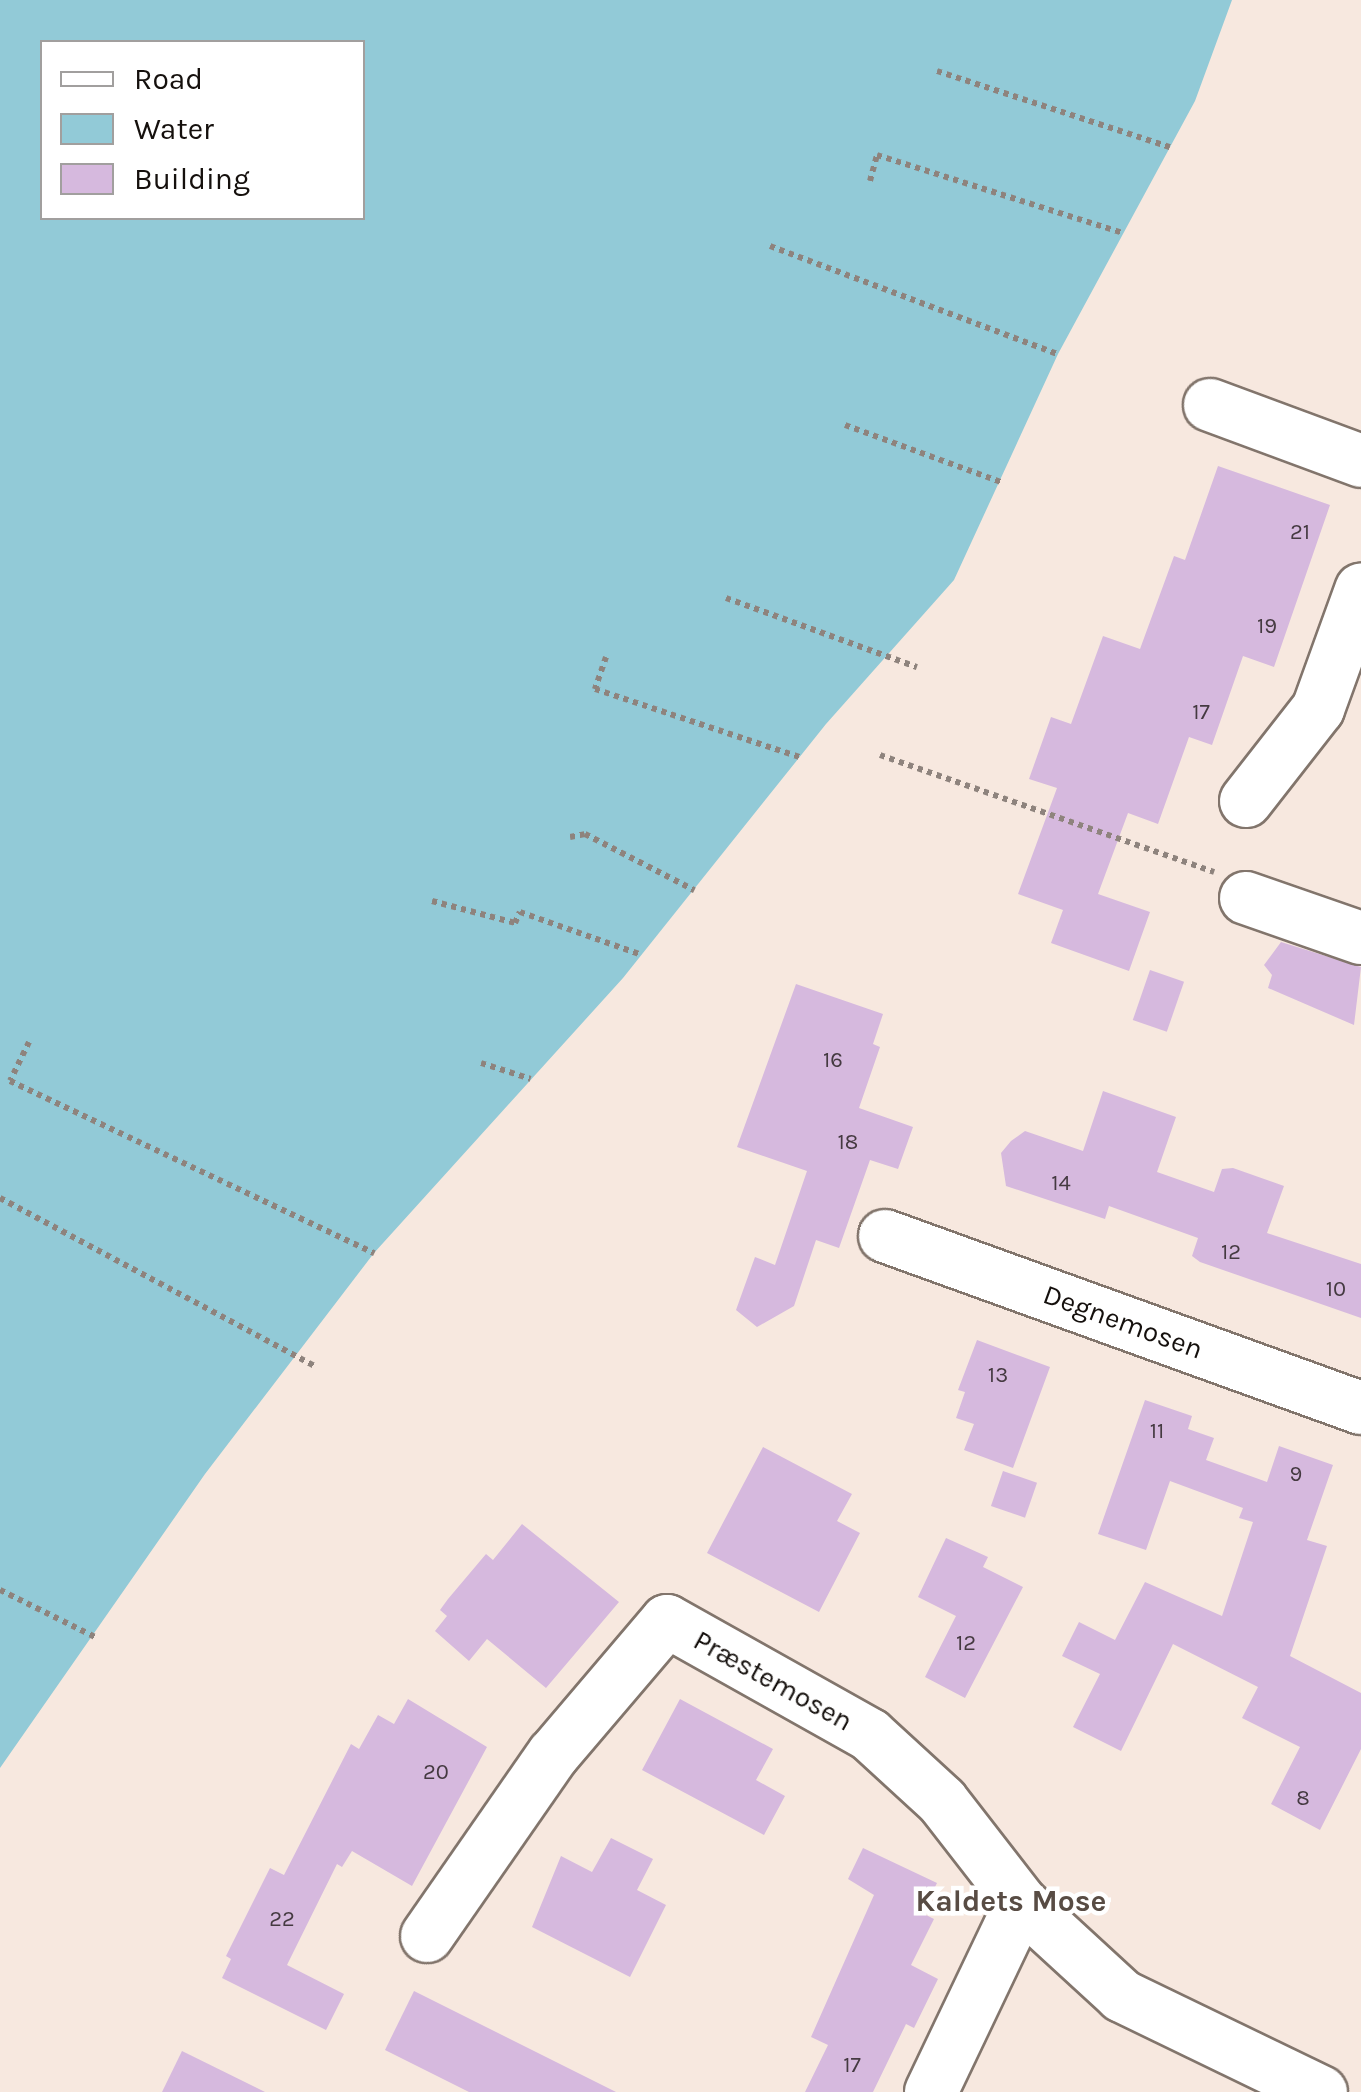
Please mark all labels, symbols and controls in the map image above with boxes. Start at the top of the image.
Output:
legend [40,40,365,220]
text: Road [134,61,203,97]
text: Water [134,111,214,147]
text: Building [134,161,250,197]
house number: 21 [1290,520,1310,546]
house number: 19 [1257,614,1277,640]
house number: 17 [1192,700,1210,726]
house number: 16 [823,1048,843,1074]
house number: 18 [838,1130,858,1156]
house number: 14 [1051,1171,1071,1197]
house number: 12 [1221,1240,1241,1266]
house number: 10 [1326,1277,1346,1303]
street label: Degnemosen [1039,1278,1207,1366]
house number: 13 [988,1363,1008,1389]
house number: 11 [1150,1419,1164,1445]
house number: 9 [1290,1462,1302,1488]
street label: Præstemosen [688,1624,858,1738]
house number: 12 [956,1631,976,1657]
house number: 20 [423,1760,449,1786]
house number: 8 [1296,1786,1310,1812]
district label: Kaldets Mose [916,1883,1106,1919]
house number: 22 [269,1907,295,1933]
house number: 17 [843,2053,861,2079]

